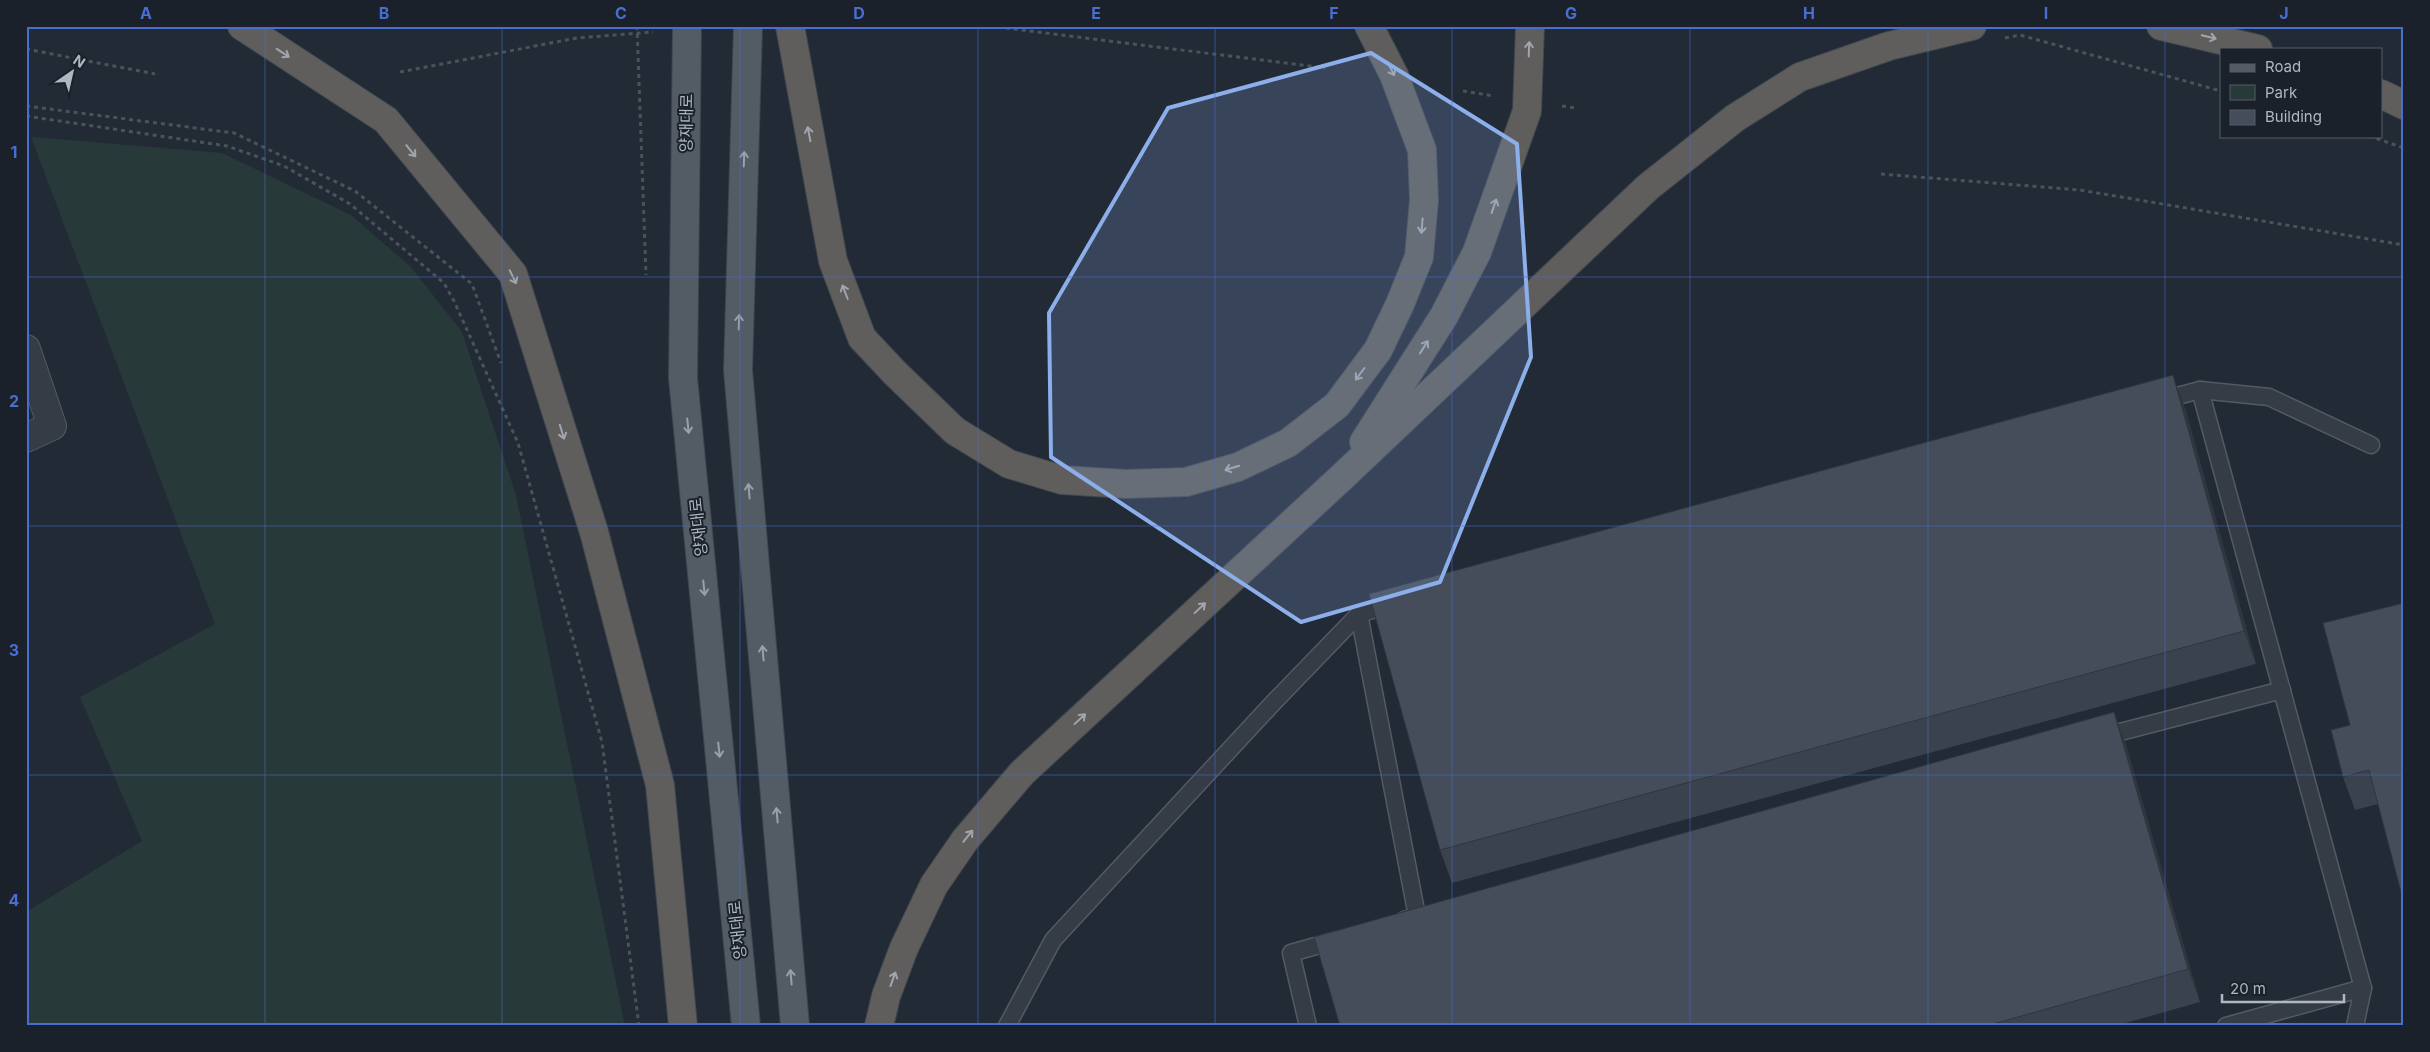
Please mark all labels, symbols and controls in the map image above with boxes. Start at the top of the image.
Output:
text: A [140,3,152,23]
text: B [379,3,389,23]
text: C [615,3,627,23]
text: D [853,3,865,23]
text: E [1091,3,1101,23]
text: F [1329,3,1339,23]
text: G [1565,3,1577,23]
text: H [1803,3,1815,23]
text: I [2044,3,2048,23]
text: J [2279,3,2289,23]
one-way arrow [2200,33,2216,42]
one-way arrow [1524,41,1534,58]
north arrow [48,48,98,98]
one-way arrow [276,48,290,58]
legend [2220,48,2382,138]
text: N [70,51,89,71]
text: Road [2265,57,2301,76]
one-way arrow [1386,62,1396,77]
text: Park [2265,83,2298,102]
street label: 양재대로 [675,93,697,153]
text: Building [2265,107,2322,126]
one-way arrow [804,127,813,143]
text: 1 [11,142,17,162]
one-way arrow [406,144,417,157]
one-way arrow [739,152,749,168]
one-way arrow [1490,199,1499,214]
one-way arrow [1417,218,1427,234]
one-way arrow [509,269,518,284]
one-way arrow [840,285,849,301]
one-way arrow [735,314,744,330]
one-way arrow [1419,340,1429,354]
one-way arrow [1355,367,1365,381]
text: 2 [9,391,19,411]
one-way arrow [683,418,693,434]
one-way arrow [558,423,568,439]
one-way arrow [1224,464,1240,474]
one-way arrow [744,484,753,500]
street label: 양재대로 [685,496,711,557]
one-way arrow [699,580,708,596]
one-way arrow [1193,603,1206,614]
text: 3 [9,640,19,660]
one-way arrow [758,646,767,662]
one-way arrow [1074,713,1087,725]
one-way arrow [714,741,724,757]
one-way arrow [772,808,781,824]
one-way arrow [963,830,974,843]
text: 4 [9,890,20,910]
street label: 양재대로 [724,899,750,960]
one-way arrow [786,969,795,985]
one-way arrow [889,972,898,987]
scale bar [2222,972,2345,1004]
text: 20 m [2230,979,2266,998]

